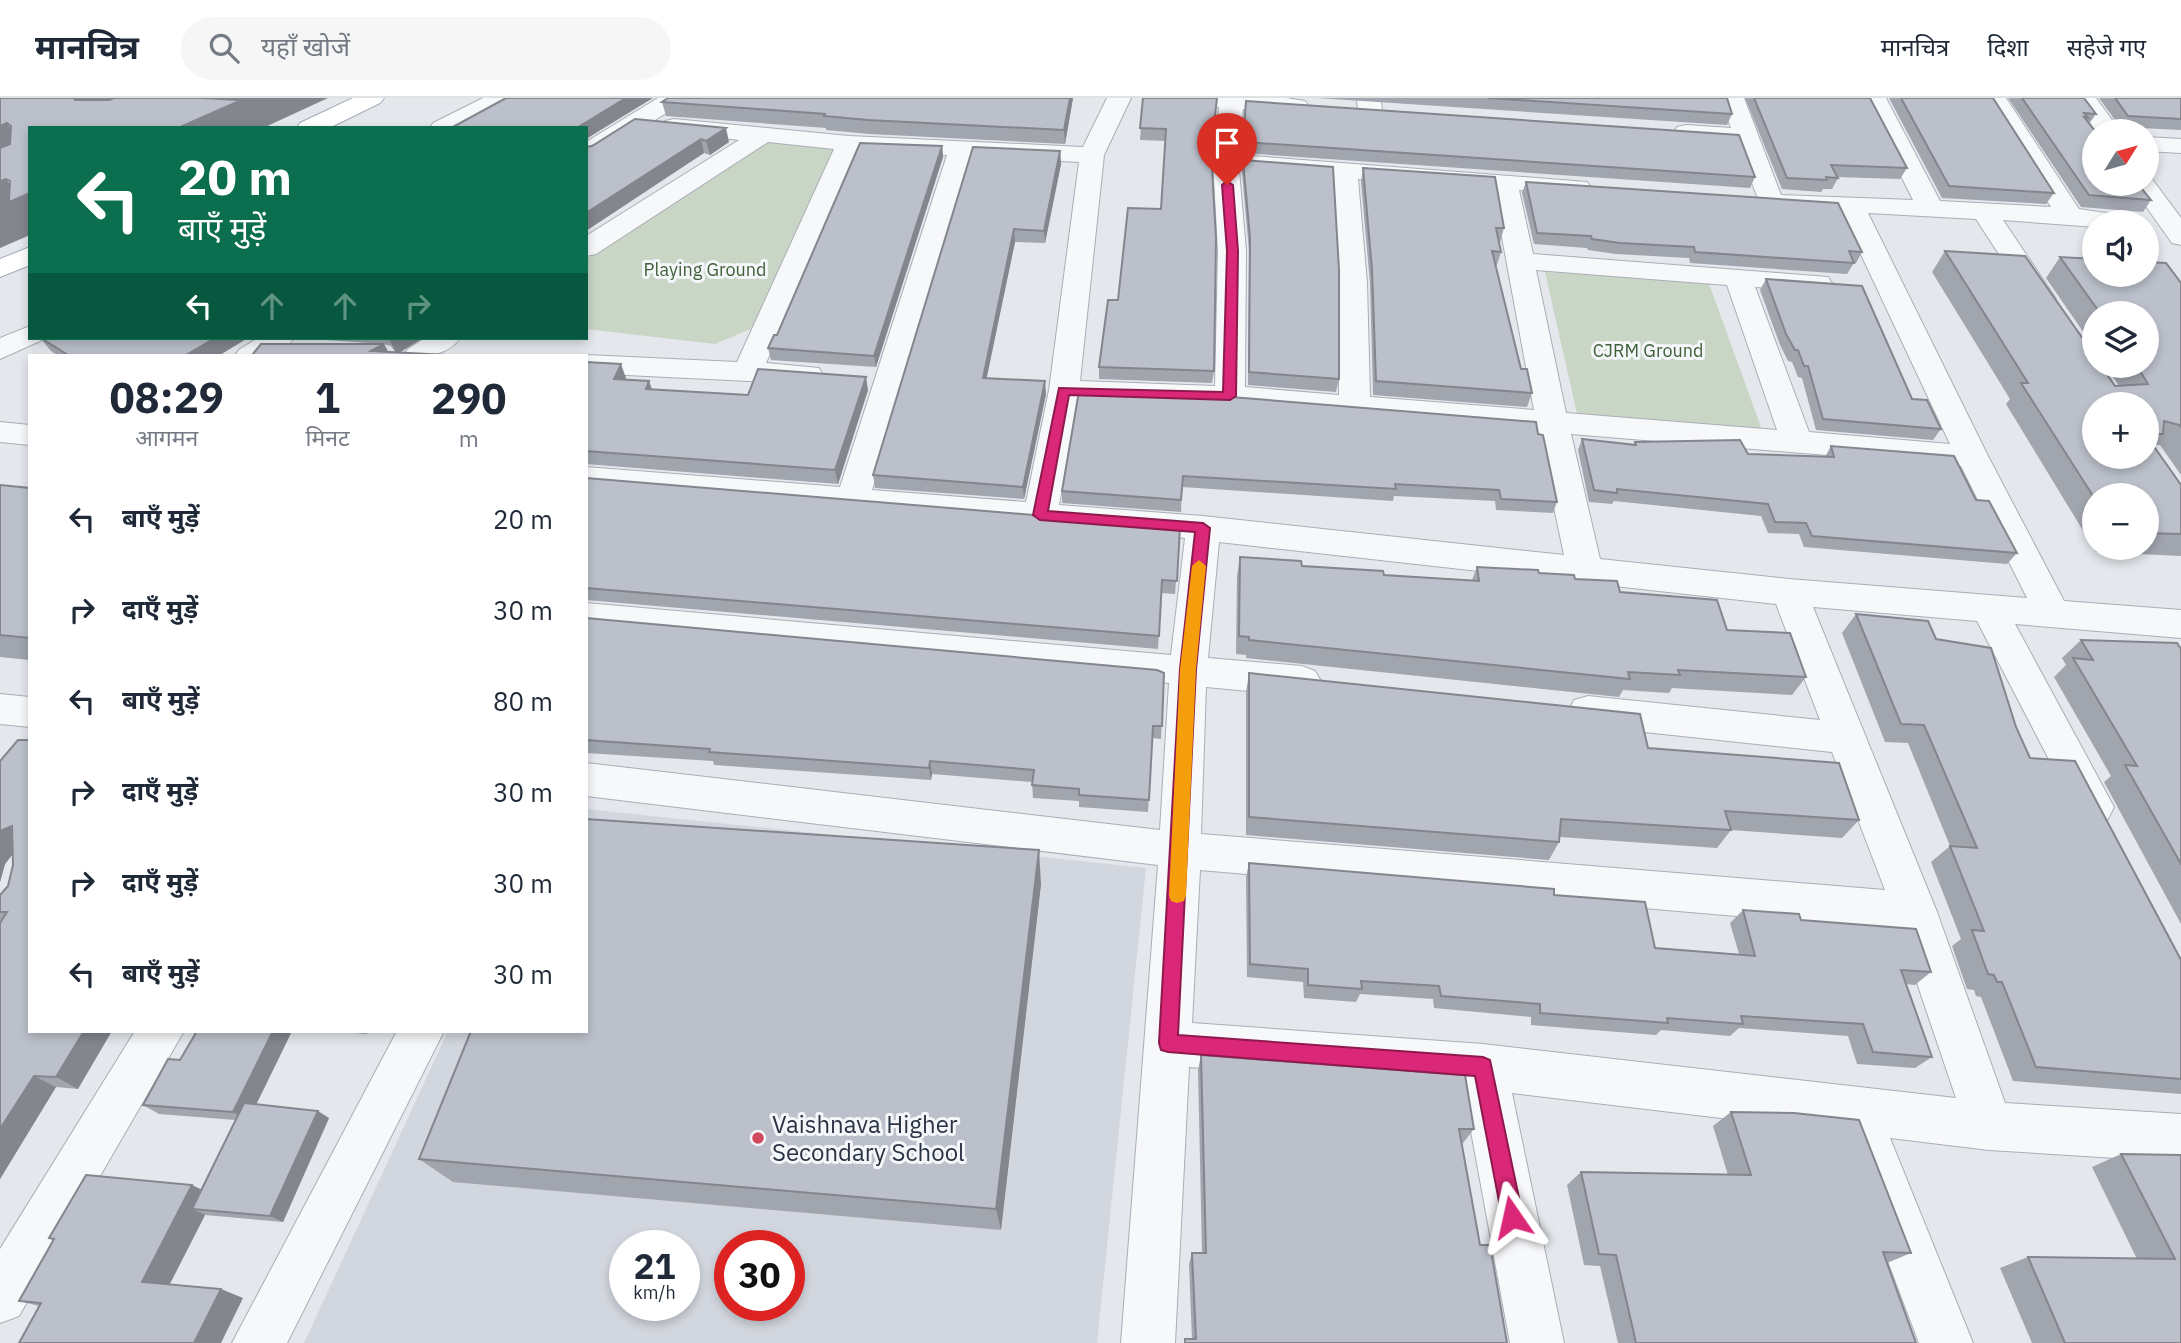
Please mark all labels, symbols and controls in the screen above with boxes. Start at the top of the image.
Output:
search box [181,17,671,80]
text: मानचित्र [35,25,139,68]
icon: search [205,29,243,67]
text: यहाँ खोजें [261,29,350,63]
text: मानचित्र [1881,31,1949,63]
text: दिशा [1987,31,2029,63]
text: सहेजे गए [2067,31,2146,63]
pin [1197,113,1257,185]
north arrow [2082,119,2160,196]
map controls [2082,119,2159,560]
icon: arrive [1208,124,1246,162]
text: 20 m [178,145,292,208]
icon: left [63,154,154,245]
text: बाएँ मुड़ें [178,207,266,249]
button: sound [2082,210,2159,287]
park label: Playing Ground [644,258,766,281]
icon: left [180,287,218,325]
icon: ahead [253,287,291,325]
icon: ahead [326,287,364,325]
icon: right [399,287,437,325]
button: layers [2082,301,2159,378]
park label: CJRM Ground [1593,339,1703,362]
text: 08:29 [109,370,224,425]
text: 1 [315,370,340,425]
text: 290 [431,371,507,426]
button: + [2082,392,2159,469]
text: आगमन [135,422,198,452]
text: मिनट [305,422,350,452]
text: m [459,423,479,453]
button: − [2082,483,2159,560]
icon: left [63,500,101,538]
text: बाएँ मुड़ें [122,500,199,534]
text: 20 m [493,502,553,536]
icon: right [63,591,101,629]
text: दाएँ मुड़ें [122,591,198,625]
text: 30 m [493,593,553,627]
icon: left [63,682,101,720]
text: बाएँ मुड़ें [122,682,199,716]
text: 80 m [493,684,553,718]
icon: right [63,773,101,811]
text: दाएँ मुड़ें [122,773,198,807]
text: 30 m [493,775,553,809]
icon: right [63,864,101,902]
text: दाएँ मुड़ें [122,864,198,898]
text: 30 m [493,866,553,900]
icon: left [63,955,101,993]
text: बाएँ मुड़ें [122,955,199,989]
text: 30 m [493,957,553,991]
place label: Vaishnava Higher Secondary School [772,1108,965,1168]
marker: Vaishnava Higher Secondary School [750,1130,766,1146]
position arrow [1475,1180,1549,1254]
speed limit sign: 30 [714,1230,805,1321]
text: 21 [633,1243,676,1289]
text: km/h [633,1281,676,1304]

